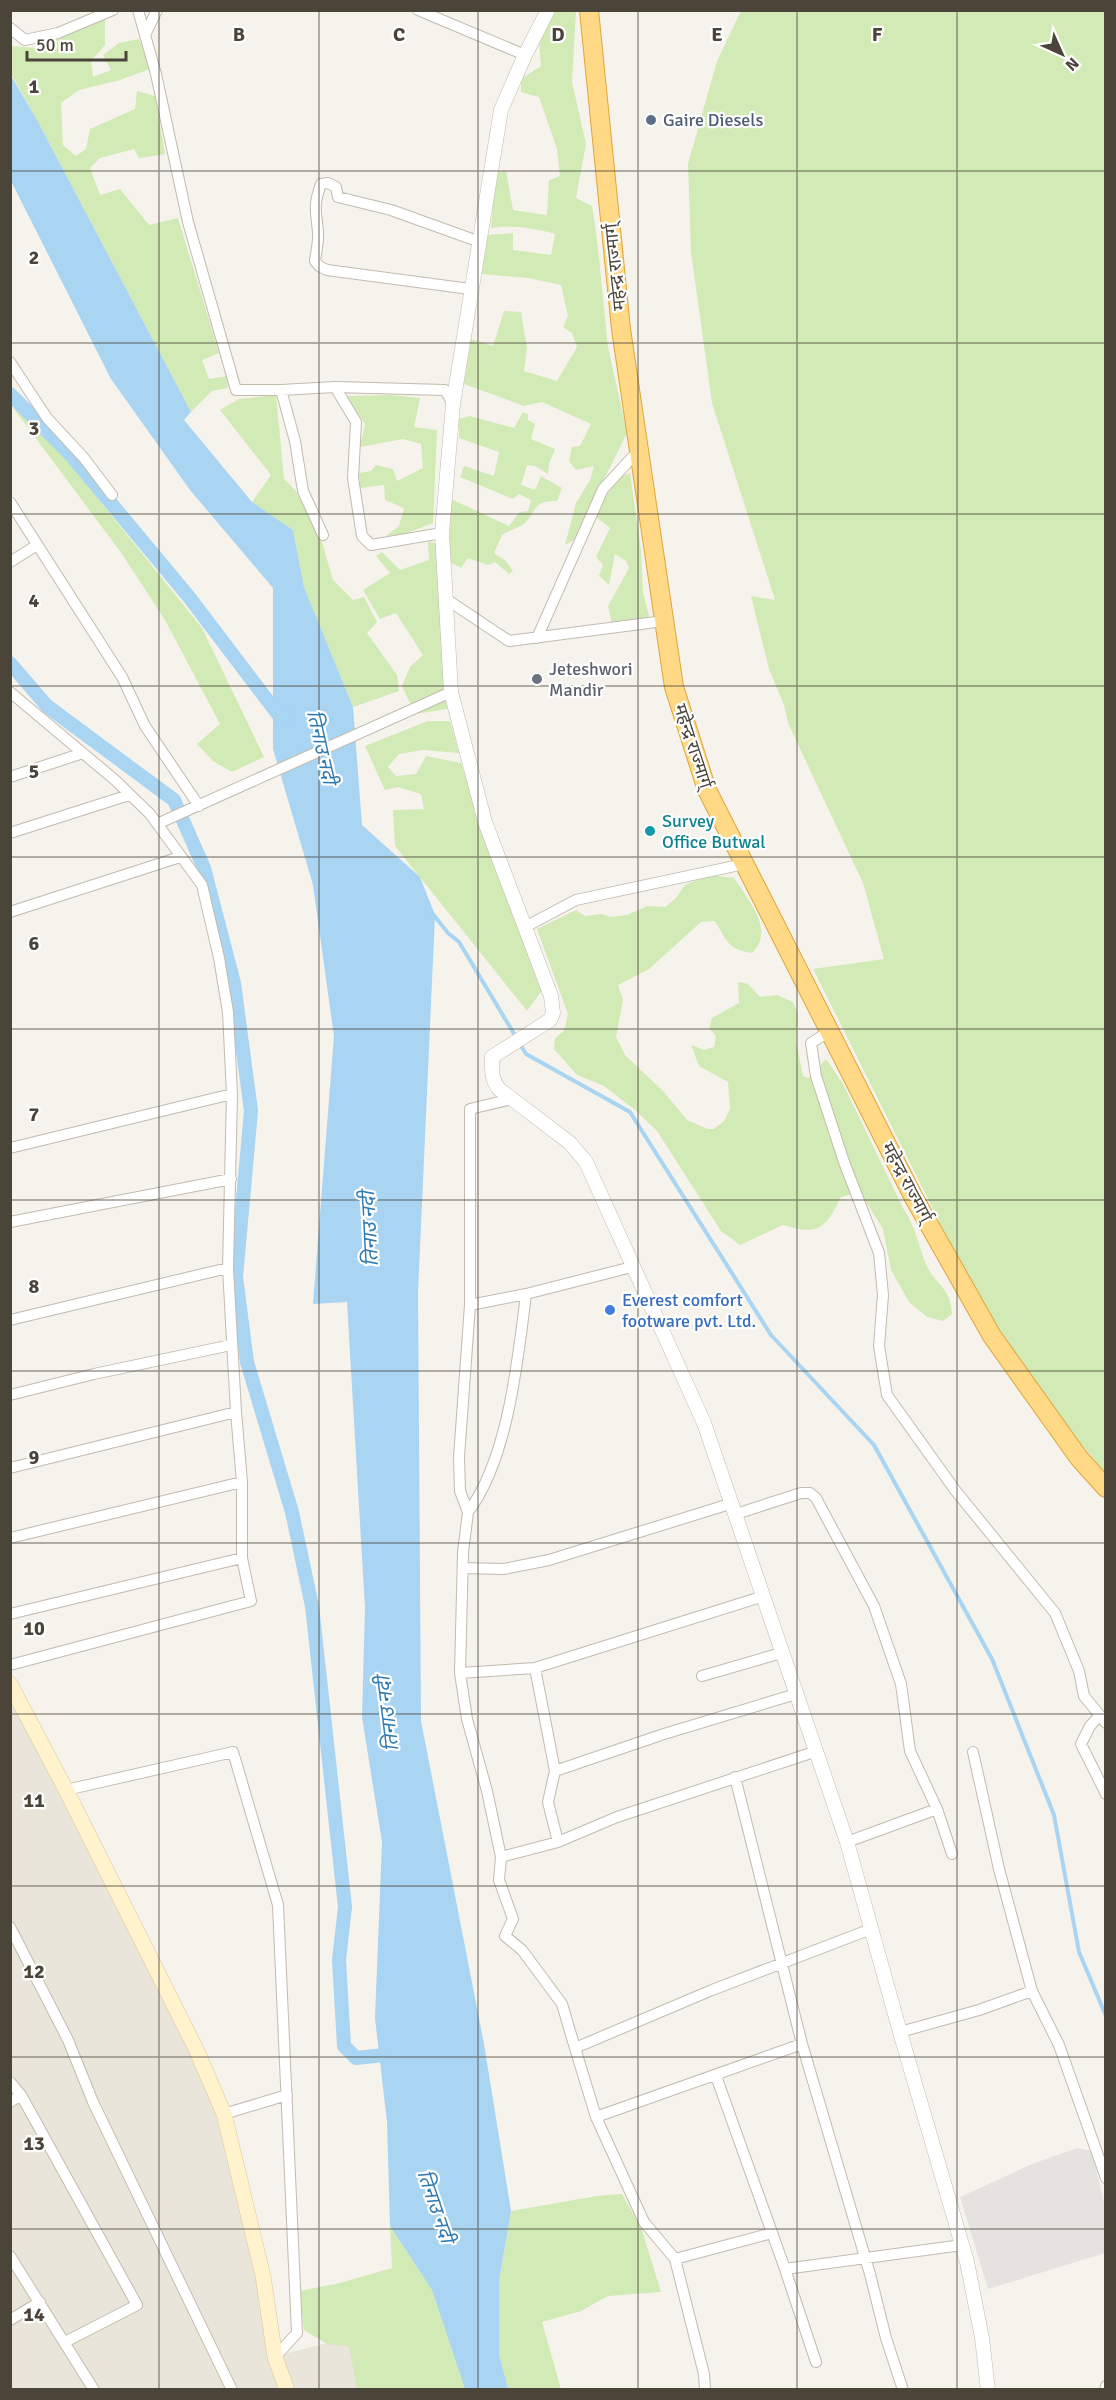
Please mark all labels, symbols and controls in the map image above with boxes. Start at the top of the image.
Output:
text: B [233,22,245,47]
text: C [393,22,405,47]
text: D [551,22,565,47]
text: E [711,22,723,47]
text: F [872,22,883,47]
scale bar [27,24,126,62]
north arrow [1032,24,1092,84]
text: 50 m [36,34,74,56]
text: N [1061,53,1083,75]
text: 1 [29,74,40,99]
place label: Gaire Diesels [663,109,764,131]
marker: Gaire Diesels [644,113,658,127]
street label: महेन्द्र राज्मार्ग् [599,219,631,312]
text: 2 [29,245,39,270]
text: 3 [29,416,39,441]
text: 4 [29,588,40,613]
place label: Jeteshwori Mandir [549,658,633,701]
marker: Jeteshwori Mandir [530,672,544,686]
street label: महेन्द्र राज्मार्ग् [669,701,718,794]
water label: तिनाउ नदी [301,708,343,790]
text: 5 [29,759,39,784]
place label: Survey Office Butwal [662,810,766,853]
marker: Survey Office Butwal [643,824,657,838]
text: 6 [29,931,40,956]
text: 7 [29,1102,40,1127]
street label: महेन्द्र राज्मार्ग् [877,1138,939,1228]
water label: तिनाउ नदी [355,1187,384,1267]
text: 8 [29,1274,40,1299]
place label: Everest comfort footware pvt. Ltd. [622,1289,756,1332]
marker: Everest comfort footware pvt. Ltd. [603,1303,617,1317]
text: 9 [29,1445,40,1470]
text: 10 [23,1616,45,1641]
water label: तिनाउ नदी [370,1671,404,1753]
text: 11 [23,1788,45,1813]
text: 12 [23,1959,45,1984]
text: 13 [23,2131,45,2156]
water label: तिनाउ नदी [411,2167,461,2249]
text: 14 [23,2302,45,2327]

